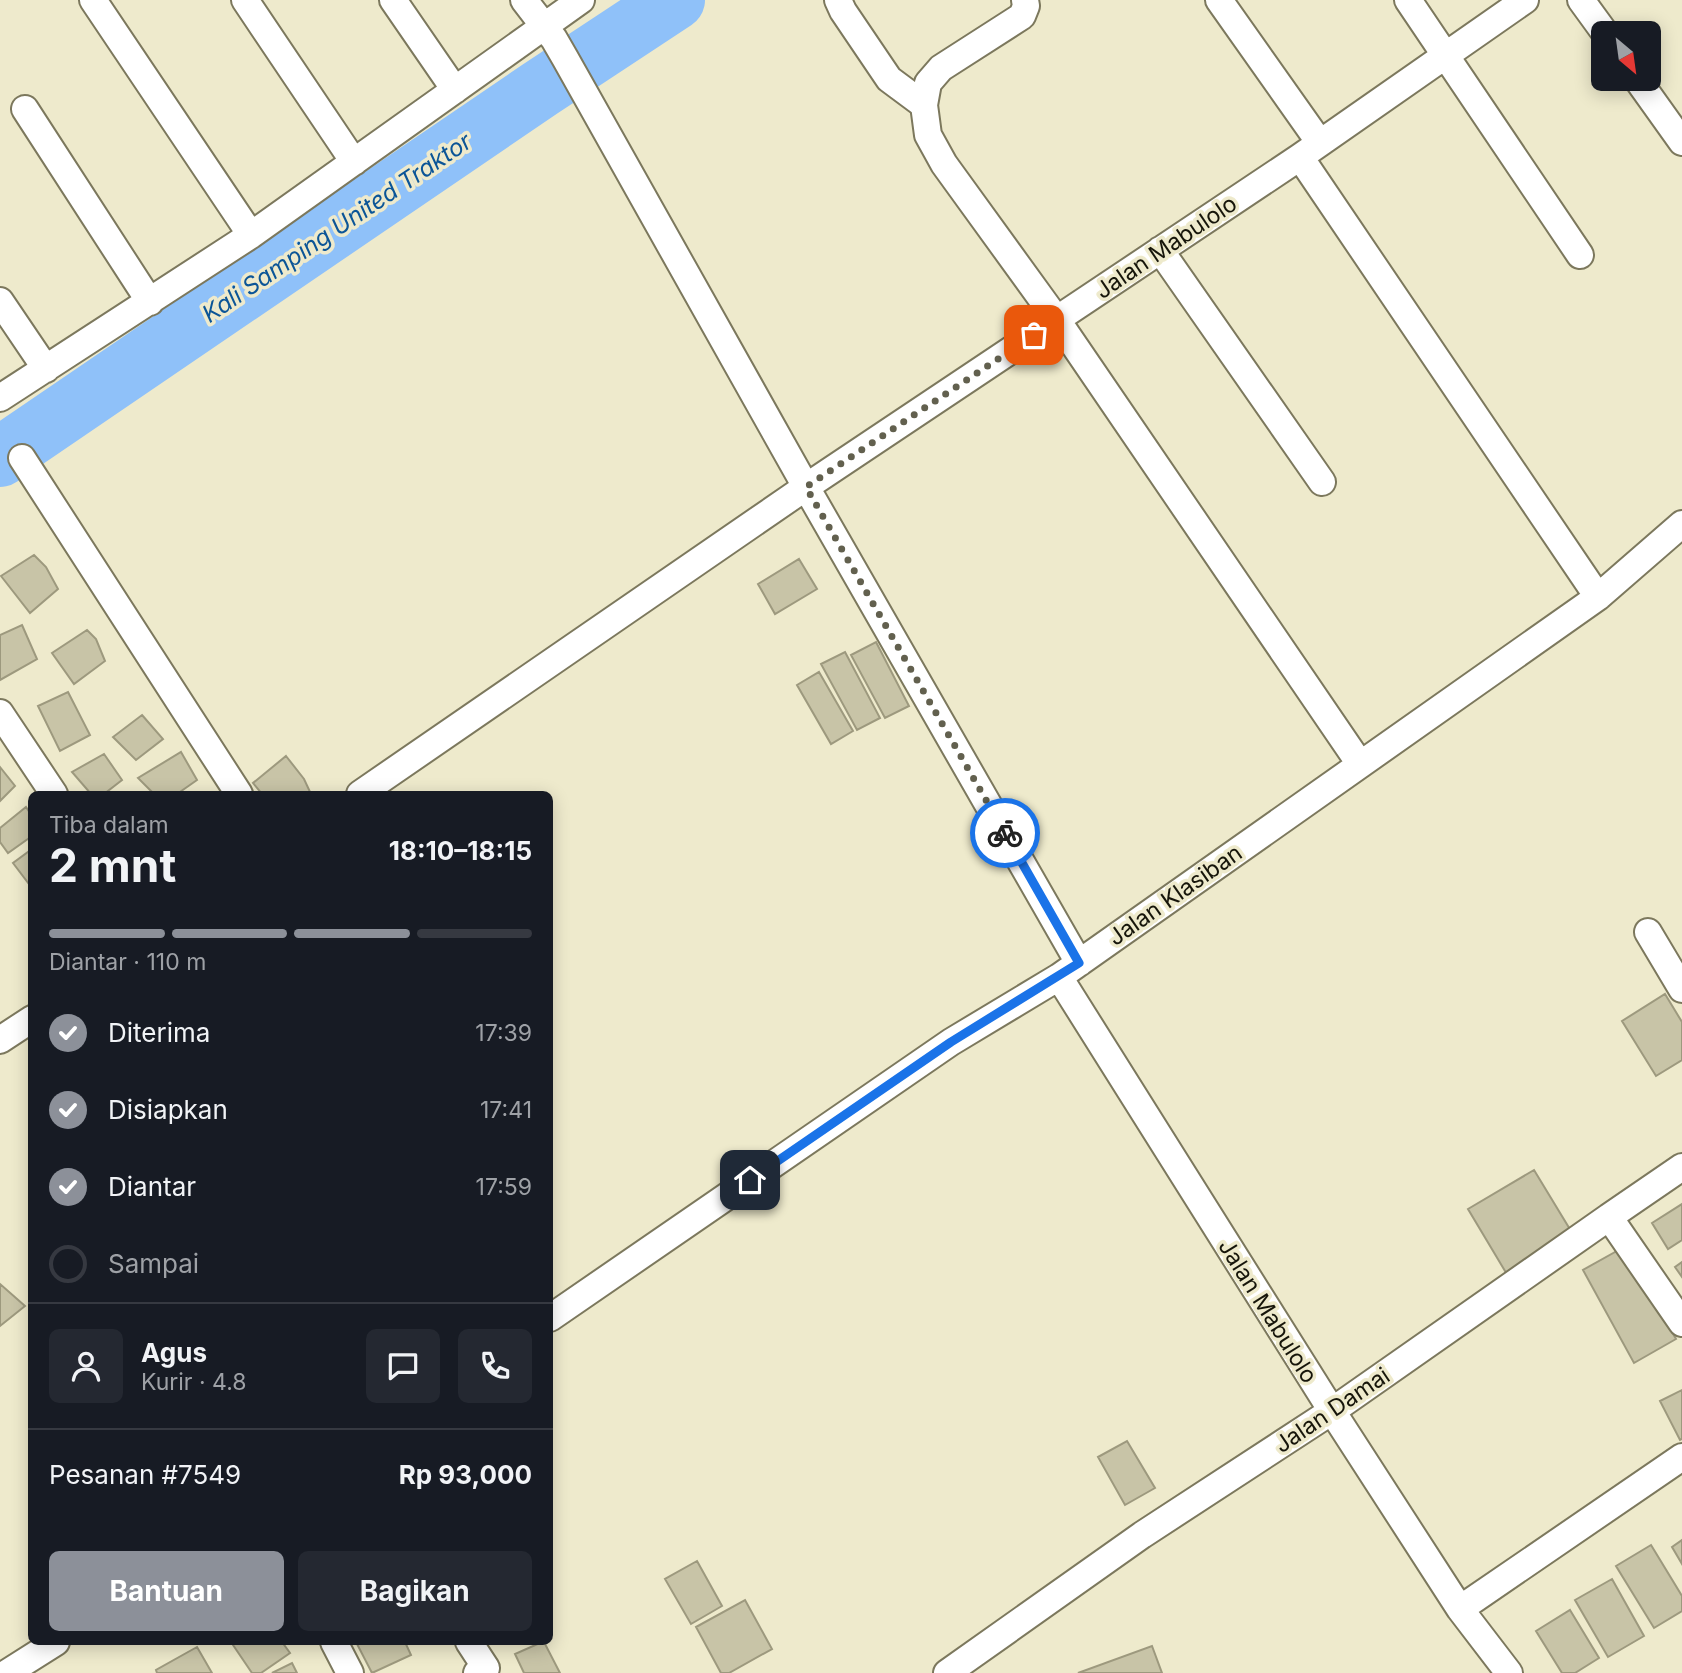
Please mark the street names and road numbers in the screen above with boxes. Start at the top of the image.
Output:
street label: Jalan Mabulolo [1090,189,1242,305]
street label: Jalan Klasiban [1103,838,1247,952]
street label: Jalan Mabulolo [1212,1234,1324,1388]
street label: Jalan Damai [1269,1361,1395,1459]

